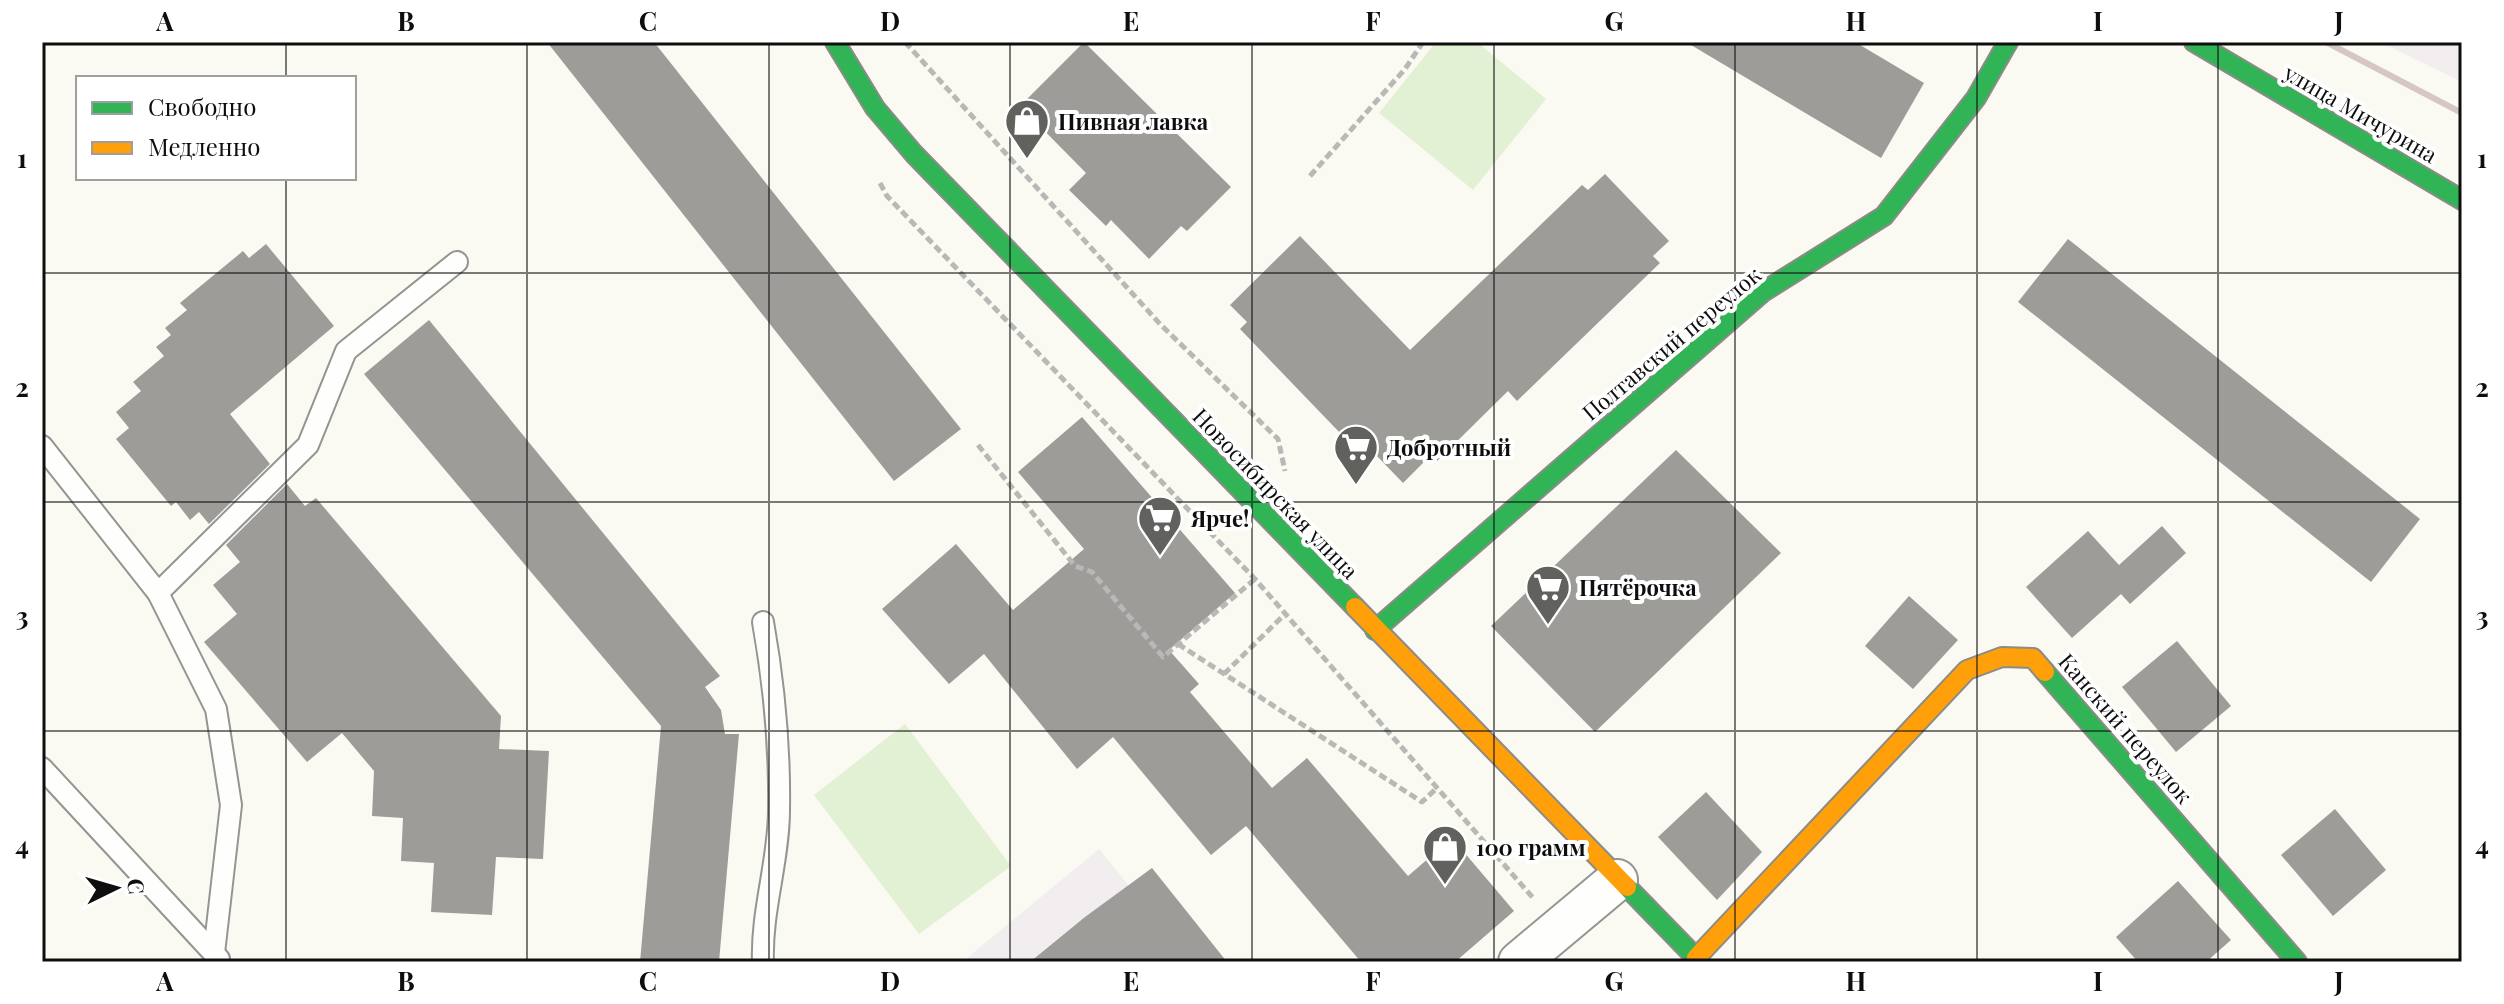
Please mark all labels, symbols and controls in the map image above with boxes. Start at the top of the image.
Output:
text: A [155,3,174,38]
text: B [397,3,415,38]
text: C [639,3,657,38]
text: D [880,3,900,38]
text: E [1123,3,1139,38]
text: F [1365,3,1381,38]
text: G [1604,3,1624,38]
text: H [1846,3,1866,38]
text: I [2093,3,2103,38]
text: J [2333,3,2344,38]
street label: улица Мичурина [2278,56,2443,169]
legend [76,76,356,180]
text: Свободно [148,90,256,122]
shop icon: Пивная лавка [1003,97,1051,160]
place label: Пивная лавка [1058,106,1209,136]
text: Медленно [148,130,261,162]
text: 1 [17,140,27,175]
text: 1 [2477,140,2487,175]
street label: Полтавский переулок [1575,259,1767,427]
text: 2 [15,369,29,404]
text: 2 [2475,369,2489,404]
street label: Новосибирская улица [1187,401,1365,585]
supermarket icon: Добротный [1332,423,1380,486]
place label: Добротный [1387,432,1511,462]
supermarket icon: Ярче! [1136,494,1184,557]
place label: Ярче! [1190,503,1249,533]
supermarket icon: Пятёрочка [1524,563,1572,626]
place label: Пятёрочка [1579,572,1697,602]
text: 3 [16,598,28,633]
text: 3 [2476,598,2488,633]
street label: Канский переулок [2052,647,2200,810]
shop icon: 100 грамм [1421,823,1469,886]
text: 4 [15,827,29,862]
text: 4 [2475,827,2489,862]
place label: 100 грамм [1476,832,1586,862]
north arrow [76,848,156,928]
text: С [121,877,153,895]
text: A [155,963,174,998]
text: B [397,963,415,998]
text: C [639,963,657,998]
text: D [880,963,900,998]
text: E [1123,963,1139,998]
text: F [1365,963,1381,998]
text: G [1604,963,1624,998]
text: H [1846,963,1866,998]
text: I [2093,963,2103,998]
text: J [2333,963,2344,998]

